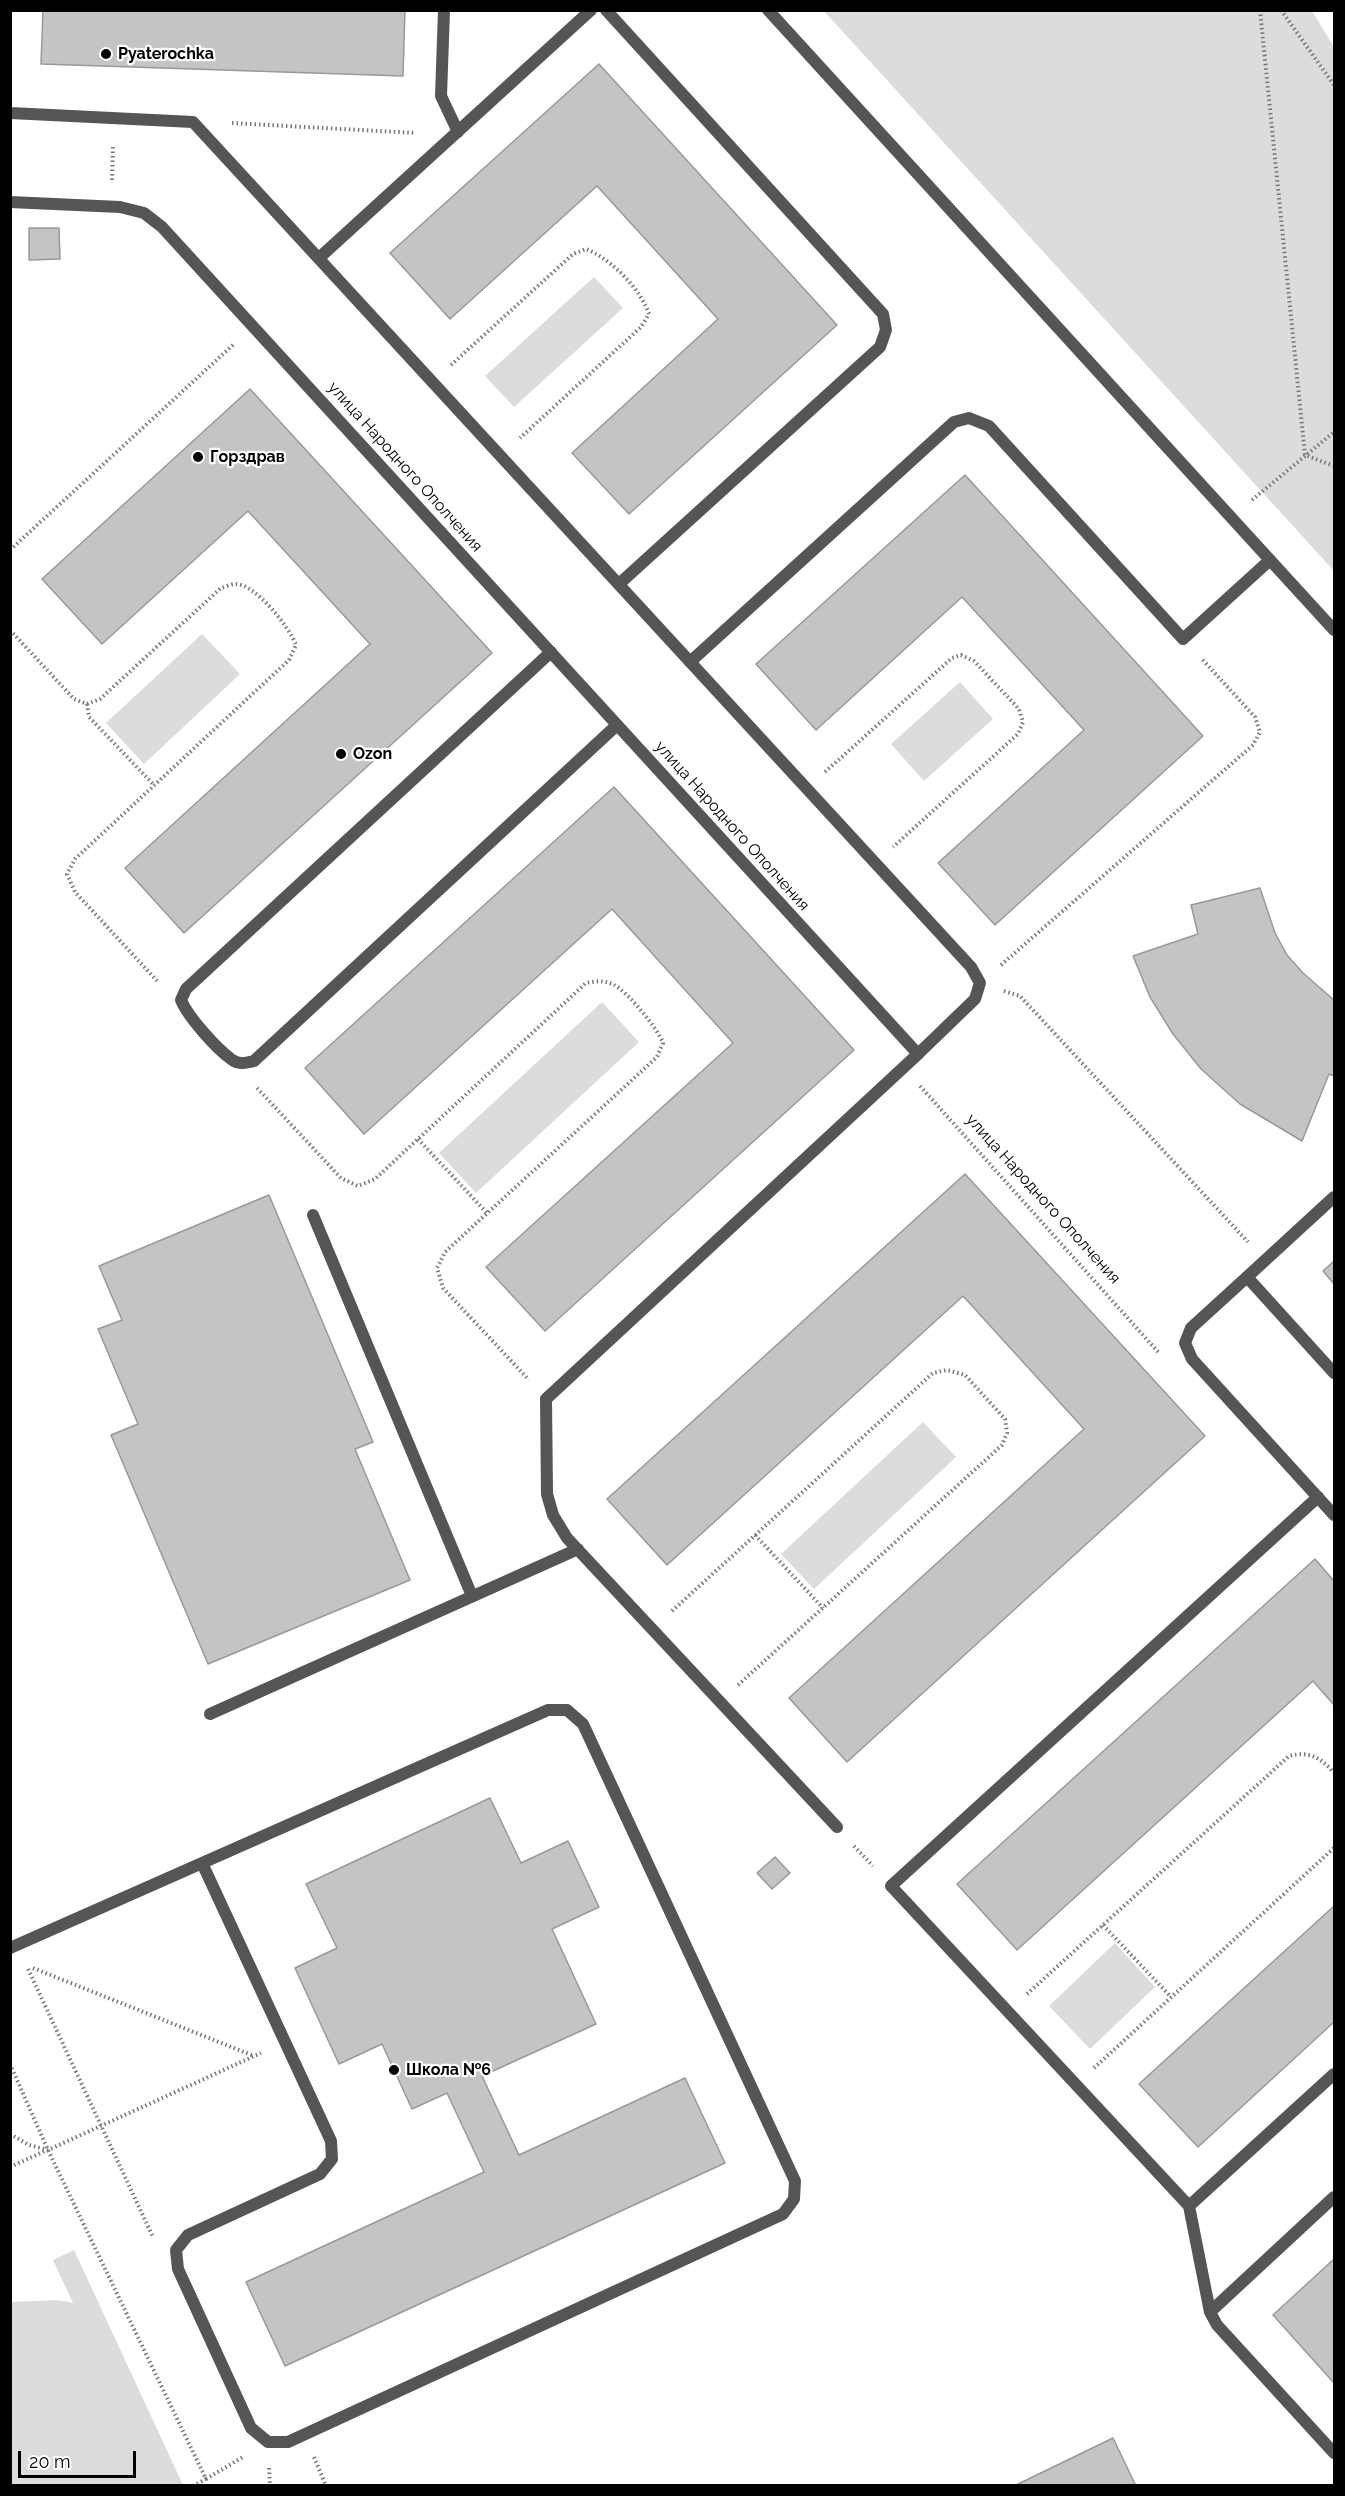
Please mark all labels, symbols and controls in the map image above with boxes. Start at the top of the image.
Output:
place label: Pyaterochka [118,44,214,64]
marker: Pyaterochka [99,47,113,61]
street label: улица Народного Ополчения [324,378,486,556]
place label: Горздрав [210,447,285,467]
marker: Горздрав [191,450,205,464]
street label: улица Народного Ополчения [651,737,813,915]
place label: Ozon [353,744,392,764]
marker: Ozon [334,747,348,761]
street label: улица Народного Ополчения [962,1110,1124,1288]
place label: Школа №6 [406,2060,491,2080]
marker: Школа №6 [387,2063,401,2077]
scale bar [21,2439,140,2477]
text: 20 m [29,2451,71,2472]

